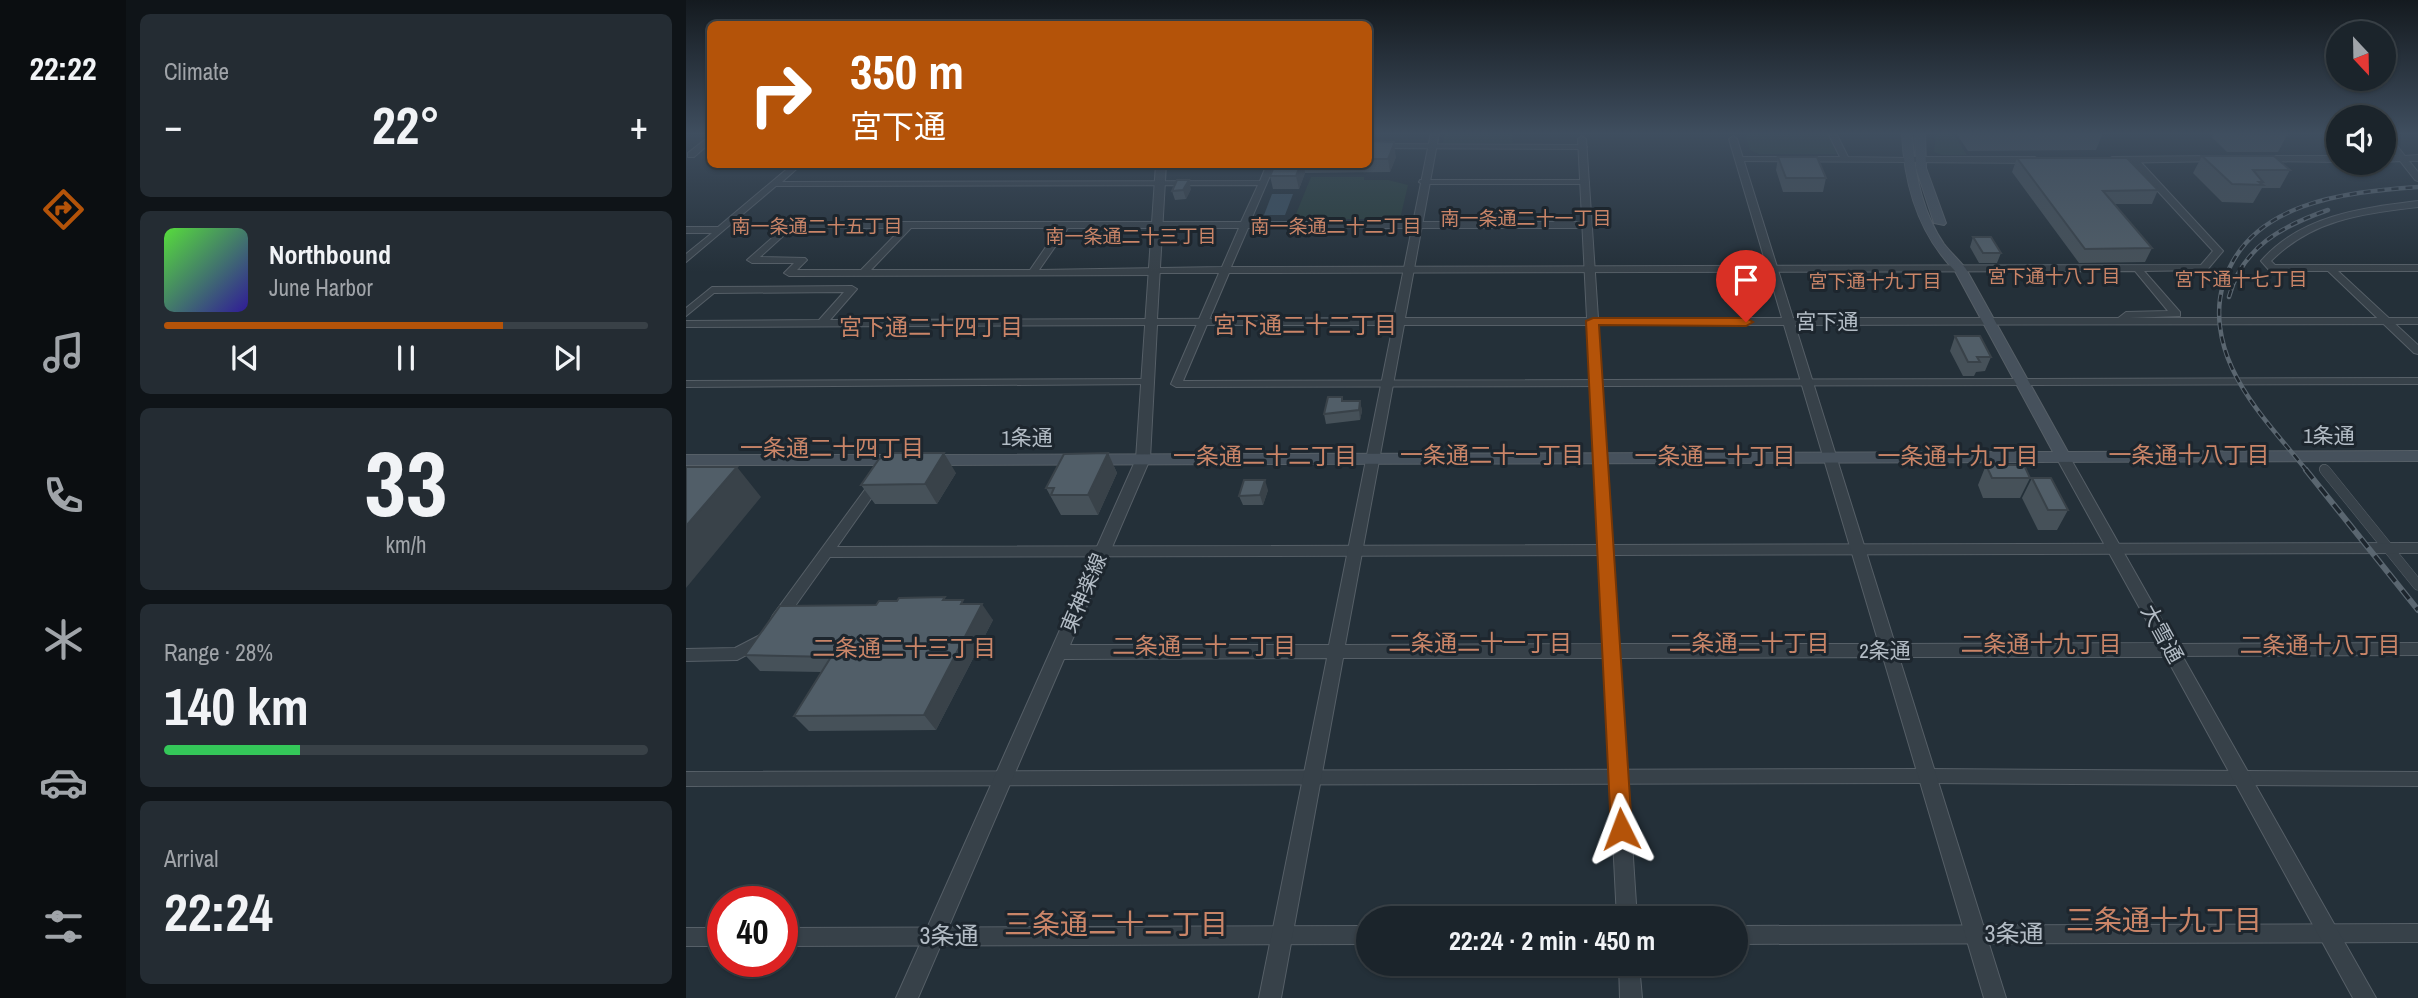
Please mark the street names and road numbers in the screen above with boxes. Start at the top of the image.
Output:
street label: 宮下通 [1796,307,1859,336]
street label: 1条通 [2303,421,2355,450]
street label: 1条通 [1001,423,1053,452]
street label: 東神楽線 [1054,548,1113,637]
street label: 大雪通 [2134,599,2190,668]
street label: 2条通 [1859,636,1911,665]
street label: 3条通 [1985,917,2043,949]
street label: 3条通 [920,919,978,951]

